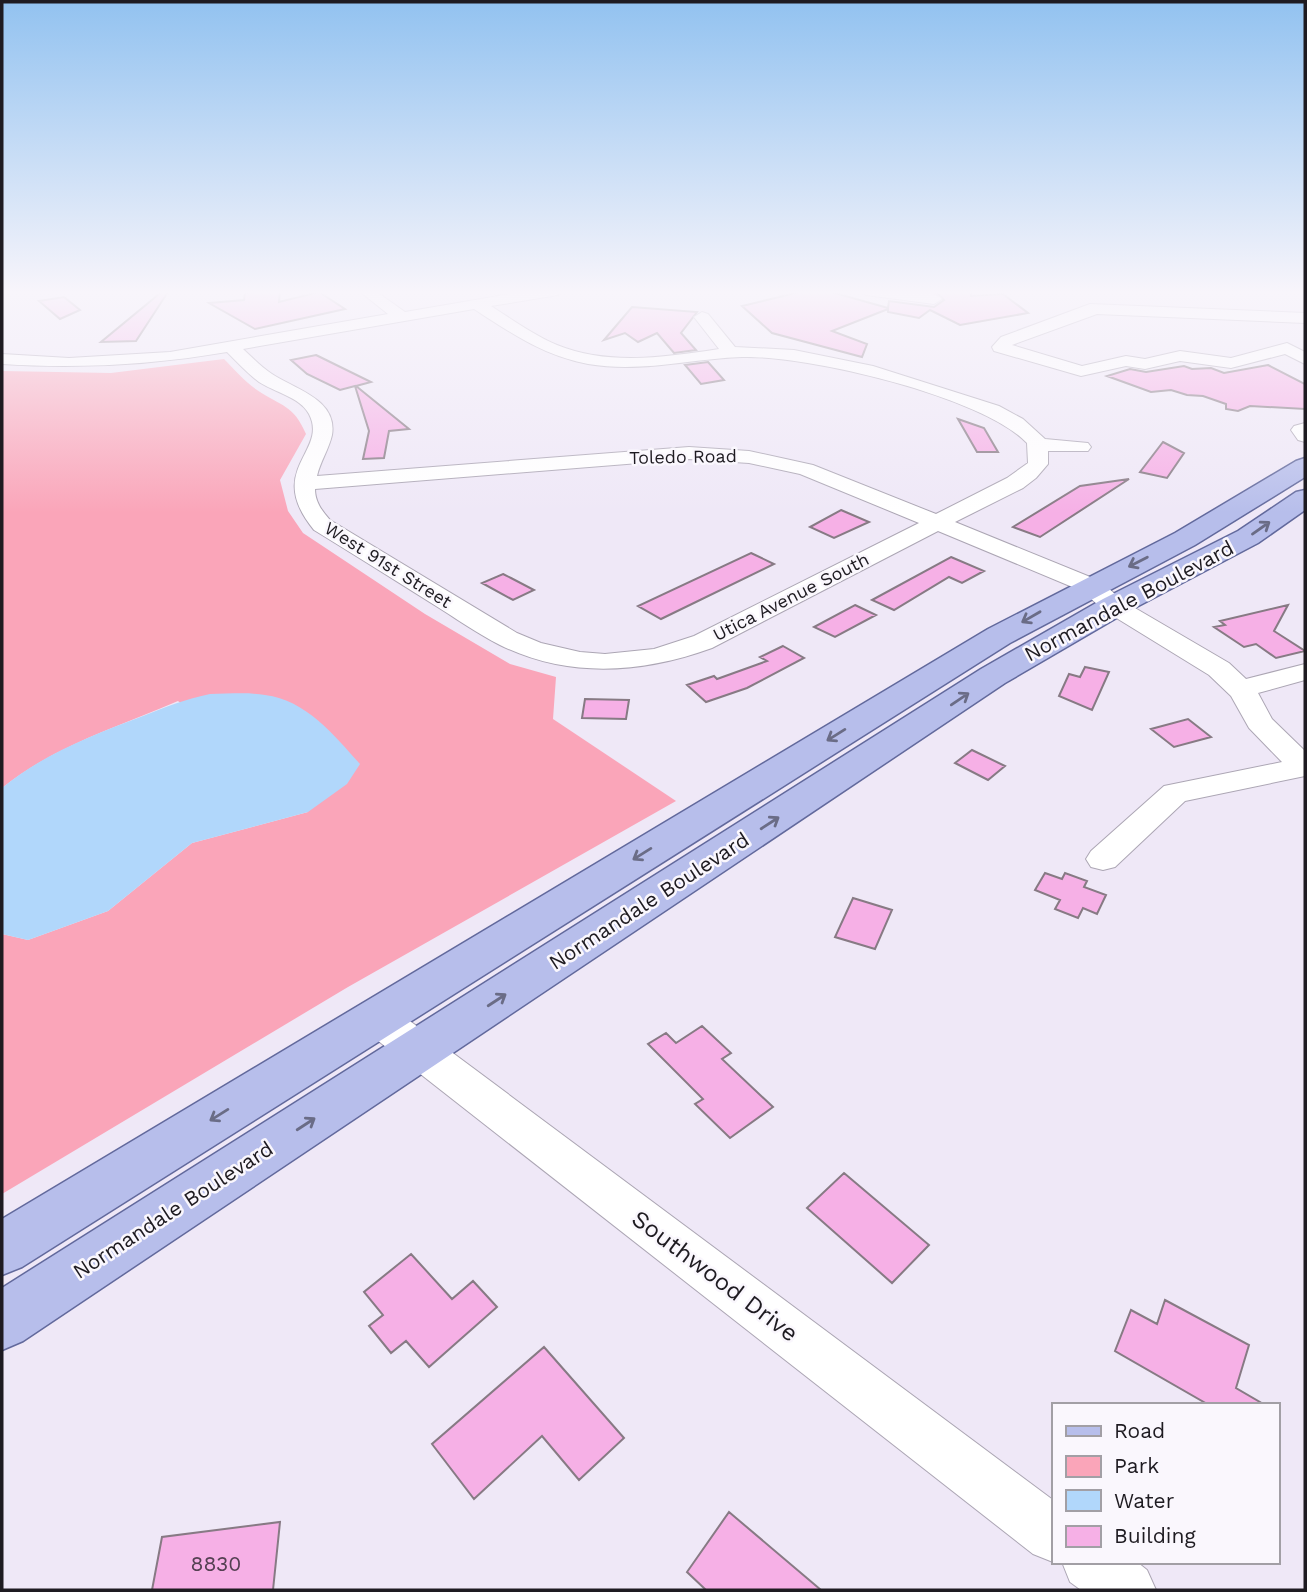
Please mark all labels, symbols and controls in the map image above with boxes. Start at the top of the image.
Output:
street label: Toledo Road [629,445,737,468]
street label: West 91st Street [321,517,456,612]
one-way arrow [1251,521,1270,535]
street label: Normandale Boulevard [1020,535,1238,666]
street label: Utica Avenue South [709,548,872,645]
one-way arrow [1128,556,1149,570]
one-way arrow [1021,610,1041,624]
one-way arrow [950,691,969,706]
one-way arrow [827,729,847,743]
one-way arrow [759,816,779,830]
street label: Normandale Boulevard [544,827,753,975]
one-way arrow [633,848,653,862]
one-way arrow [486,993,506,1007]
one-way arrow [210,1108,230,1122]
one-way arrow [295,1117,315,1131]
street label: Normandale Boulevard [68,1136,277,1284]
street label: Southwood Drive [626,1204,804,1348]
legend [1052,1403,1279,1564]
text: Road [1114,1418,1165,1443]
text: Park [1114,1453,1159,1478]
text: Water [1114,1488,1175,1513]
text: Building [1114,1523,1196,1548]
house number: 8830 [191,1551,241,1576]

